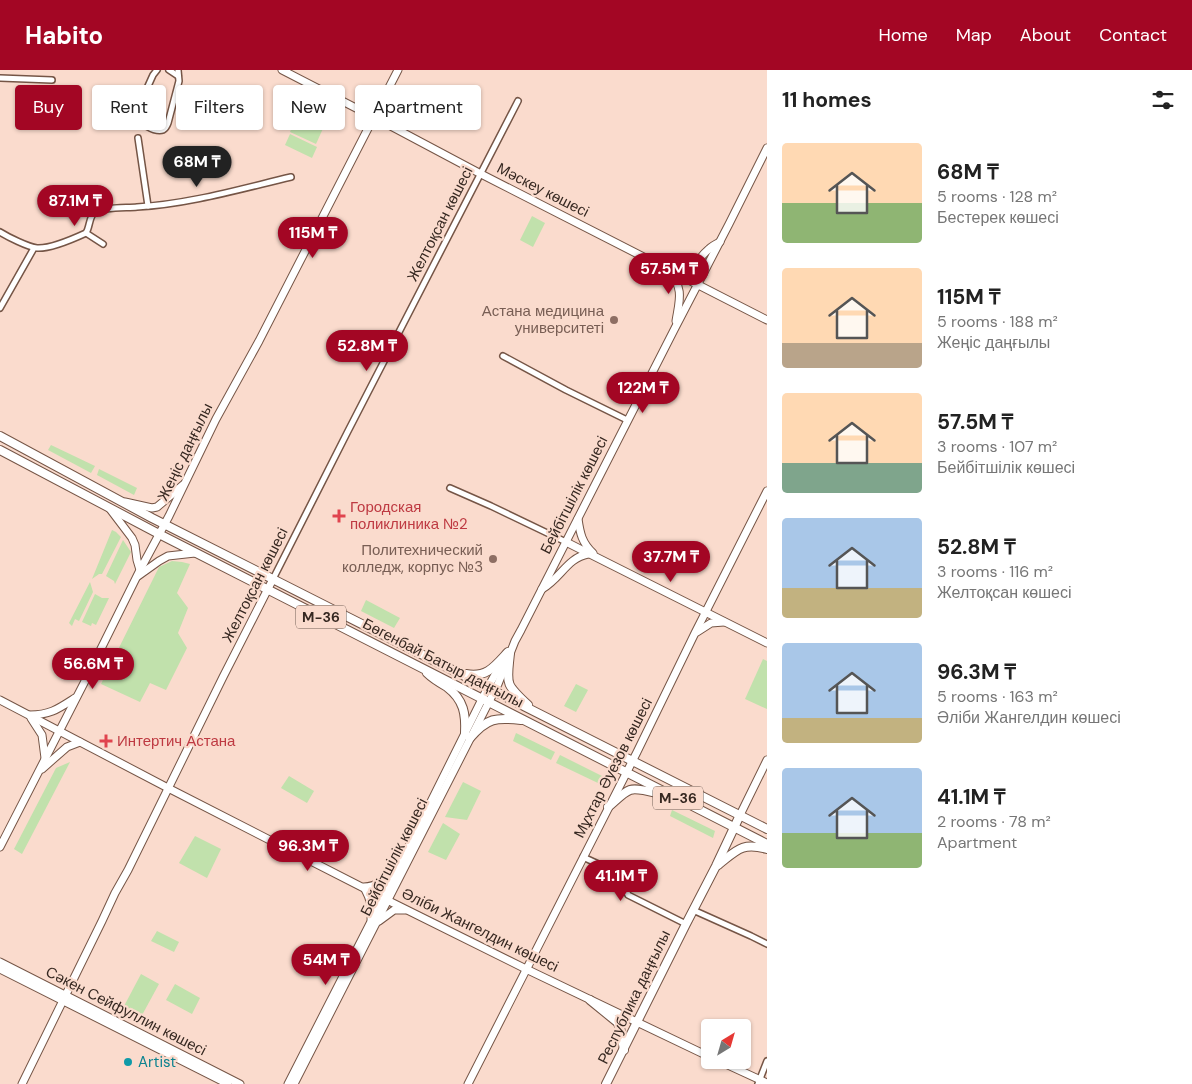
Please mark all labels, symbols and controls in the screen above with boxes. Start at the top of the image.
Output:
text: Habito [25,20,103,51]
text: Home [878,23,928,47]
text: Map [956,23,992,47]
text: About [1020,23,1071,47]
text: Contact [1099,23,1167,47]
chip: Buy [15,85,82,130]
chip: Rent [92,85,166,130]
chip: Filters [176,85,263,130]
chip: New [273,85,345,130]
chip: Apartment [355,85,481,130]
text: 11 homes [782,86,872,114]
icon: filters [1149,86,1177,114]
pin: 68M ₸ [162,146,232,188]
text: 68M ₸ [174,151,220,172]
street label: Мәскеу көшесі [494,158,592,222]
text: 68M ₸ [937,158,999,186]
street label: Желтоқсан көшесі [402,163,478,285]
icon: home [822,163,882,223]
pin: 87.1M ₸ [29,184,121,227]
text: 5 rooms · 128 m² [937,186,1057,207]
text: 87.1M ₸ [48,190,102,211]
text: Бестерек көшесі [937,207,1059,228]
pin: 115M ₸ [272,216,354,259]
text: 115M ₸ [289,222,337,243]
pin: 57.5M ₸ [623,252,715,295]
text: 57.5M ₸ [640,258,698,279]
text: 115M ₸ [937,283,1000,311]
icon: home [822,288,882,348]
place label: Астана медицина университеті [482,301,605,338]
text: 5 rooms · 188 m² [937,311,1058,332]
marker: Астана медицина университеті [608,314,620,326]
pin: 52.8M ₸ [321,330,413,372]
text: Жеңіс даңғылы [937,332,1050,353]
text: 52.8M ₸ [337,335,397,356]
pin: 122M ₸ [602,372,684,414]
text: 122M ₸ [618,377,668,398]
street label: Жеңіс даңғылы [153,400,217,504]
text: 57.5M ₸ [937,408,1013,436]
icon: home [822,413,882,473]
street label: Бейбітшілік көшесі [536,433,612,557]
text: 3 rooms · 107 m² [937,436,1057,457]
text: Бейбітшілік көшесі [937,457,1075,478]
place label: Городская поликлиника №2 [350,497,468,534]
marker: Городская поликлиника №2 [332,509,346,523]
street label: Желтоқсан көшесі [217,524,293,646]
text: 52.8M ₸ [937,533,1016,561]
icon: home [822,538,882,598]
place label: Политехнический колледж, корпус №3 [342,540,483,577]
pin: 37.7M ₸ [625,540,717,583]
text: 37.7M ₸ [643,546,699,567]
marker: Политехнический колледж, корпус №3 [487,553,499,565]
text: 3 rooms · 116 m² [937,561,1053,582]
text: Желтоқсан көшесі [937,582,1072,603]
road number: M-36 [296,606,346,628]
street label: Бөгенбай Батыр даңғылы [359,614,527,712]
pin: 56.6M ₸ [47,648,139,690]
text: 56.6M ₸ [63,653,123,674]
text: 96.3M ₸ [937,658,1016,686]
icon: home [822,663,882,723]
text: 5 rooms · 163 m² [937,686,1058,707]
street label: Мұхтар Әуезов көшесі [569,695,657,841]
text: Әліби Жангелдин көшесі [937,707,1121,728]
place label: Интертич Астана [117,731,236,751]
marker: Интертич Астана [99,734,113,748]
text: 41.1M ₸ [937,783,1006,811]
road number: M-36 [653,786,703,810]
icon: home [822,788,882,848]
street label: Бейбітшілік көшесі [356,795,432,919]
text: 2 rooms · 78 m² [937,811,1051,832]
pin: 96.3M ₸ [262,830,354,872]
text: Apartment [937,832,1017,853]
text: 96.3M ₸ [278,835,338,856]
pin: 41.1M ₸ [575,860,667,902]
text: 41.1M ₸ [595,865,647,886]
street label: Әліби Жангелдин көшесі [398,883,562,977]
street label: Республика даңғылы [593,927,675,1067]
pin: 54M ₸ [291,944,361,986]
text: 54M ₸ [302,949,350,970]
street label: Сәкен Сейфуллин көшесі [42,962,210,1060]
north arrow [701,1019,751,1069]
map controls [701,1019,751,1069]
place label: Artist [138,1052,176,1072]
marker: Artist [122,1056,134,1068]

